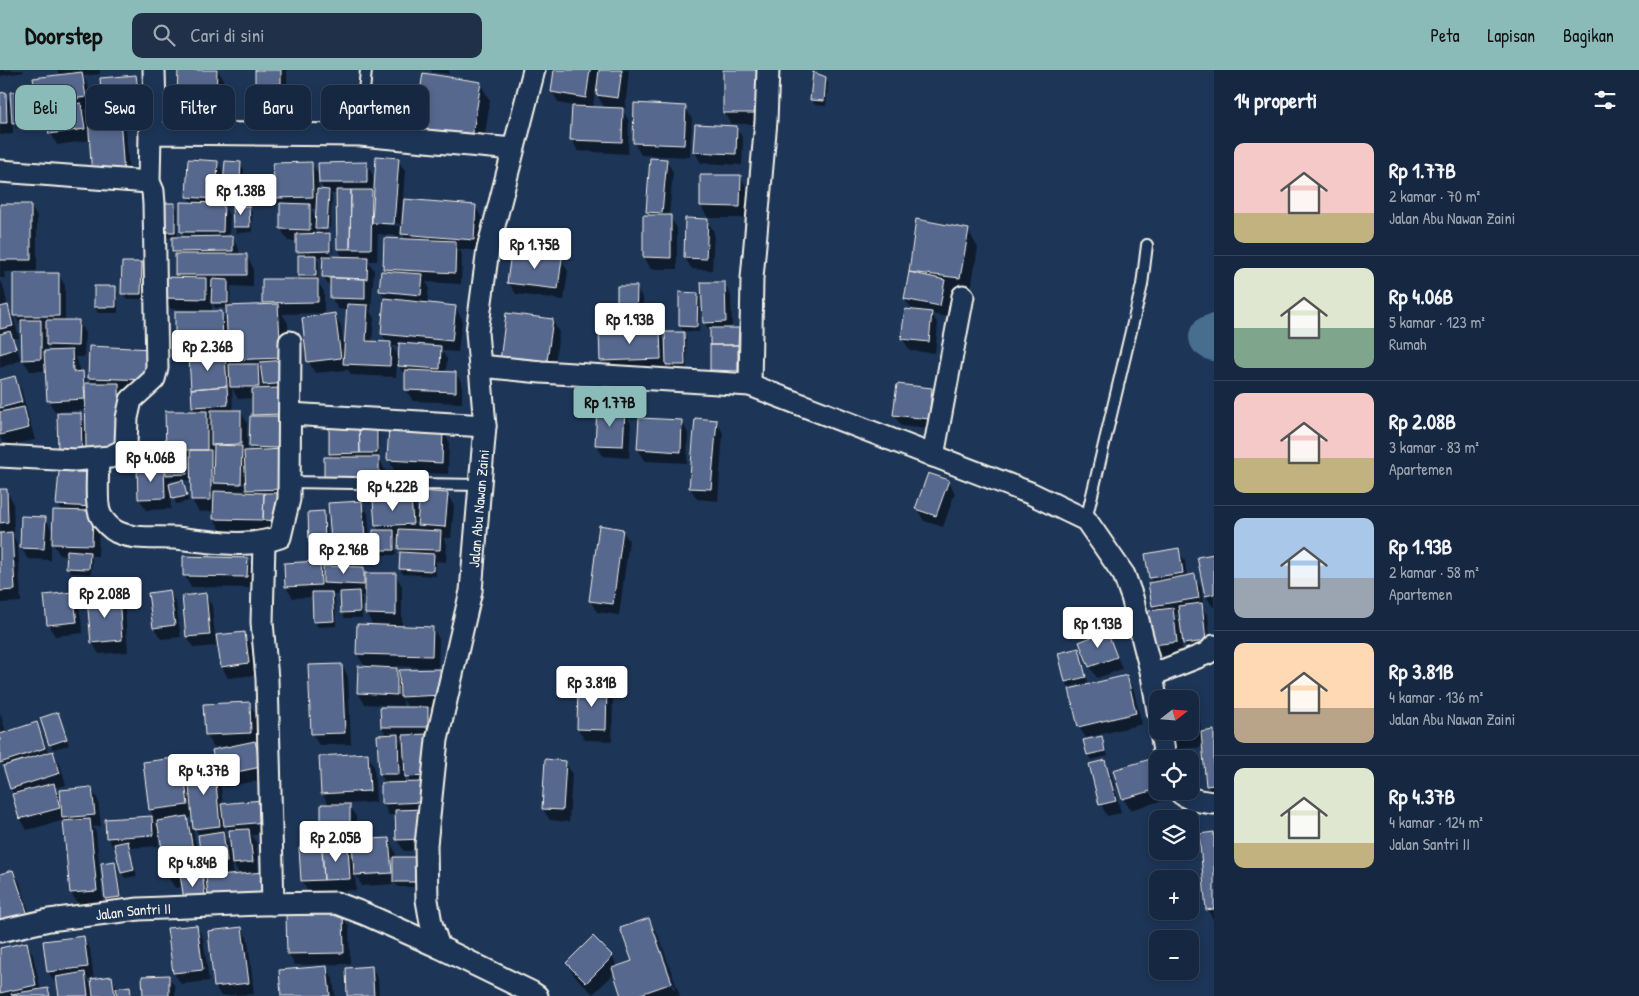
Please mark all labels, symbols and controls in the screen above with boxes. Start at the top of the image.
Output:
search box [132,13,482,58]
text: Doorstep [25,19,102,51]
icon: search [150,21,178,49]
text: Cari di sini [190,22,265,48]
text: Peta [1430,23,1459,48]
text: Lapisan [1487,23,1535,48]
text: Bagikan [1563,23,1614,48]
chip: Beli [15,85,76,130]
chip: Sewa [86,85,153,130]
chip: Filter [163,85,235,130]
chip: Baru [245,85,311,130]
chip: Apartemen [321,85,429,130]
text: 14 properti [1234,86,1317,115]
icon: filters [1591,86,1619,114]
text: Rp 1.77B [1389,156,1456,185]
icon: home [1274,163,1334,223]
pin: Rp 1.38B [189,174,293,216]
text: Rp 1.38B [216,179,266,201]
text: 2 kamar · 70 m² [1389,185,1480,207]
text: Jalan Abu Nawan Zaini [1389,207,1515,229]
pin: Rp 1.75B [483,228,587,270]
text: Rp 1.75B [510,233,560,255]
text: Rp 4.06B [1389,282,1453,311]
icon: home [1274,288,1334,348]
pin: Rp 1.93B [578,302,682,345]
text: Rp 1.93B [606,308,654,330]
text: 5 kamar · 123 m² [1389,311,1485,333]
pin: Rp 2.36B [156,330,260,372]
text: Rumah [1389,333,1427,355]
text: Rp 2.36B [183,335,233,357]
pin: Rp 1.77B [558,386,662,428]
text: Rp 1.77B [585,391,635,413]
text: Rp 2.08B [1389,407,1456,436]
icon: home [1274,413,1334,473]
text: 3 kamar · 83 m² [1389,436,1479,458]
pin: Rp 4.06B [99,440,203,483]
text: Rp 4.06B [127,446,175,468]
street label: Jalan Abu Nawan Zaini [463,448,493,568]
text: Apartemen [1389,458,1452,480]
pin: Rp 4.22B [341,470,445,512]
text: Rp 4.22B [368,475,418,497]
pin: Rp 2.96B [292,532,396,575]
text: Rp 1.93B [1389,532,1452,561]
text: Rp 2.96B [319,538,369,560]
icon: home [1274,538,1334,598]
text: 2 kamar · 58 m² [1389,561,1479,583]
pin: Rp 2.08B [53,576,157,619]
text: Rp 2.08B [80,582,130,604]
text: Apartemen [1389,583,1452,605]
pin: Rp 1.93B [1046,606,1150,649]
text: Rp 1.93B [1074,612,1122,634]
text: Rp 3.81B [1389,657,1454,686]
icon: home [1274,663,1334,723]
pin: Rp 3.81B [540,666,644,708]
text: Rp 3.81B [567,671,617,693]
text: 4 kamar · 136 m² [1389,686,1483,708]
north arrow [1149,690,1199,740]
map controls [1149,690,1199,980]
text: Jalan Abu Nawan Zaini [1389,708,1515,730]
button: locate [1149,750,1199,800]
pin: Rp 4.37B [152,754,256,796]
text: Rp 4.37B [179,759,229,781]
text: Rp 4.37B [1389,782,1455,811]
icon: home [1274,788,1334,848]
button: layers [1149,810,1199,860]
text: 4 kamar · 124 m² [1389,811,1483,833]
pin: Rp 2.05B [284,820,388,863]
text: Rp 2.05B [311,826,361,848]
text: Jalan Santri II [1389,833,1470,855]
pin: Rp 4.84B [141,846,245,888]
text: Rp 4.84B [169,851,217,873]
button: + [1149,870,1199,920]
street label: Jalan Santri II [94,897,172,925]
button: − [1149,930,1199,980]

